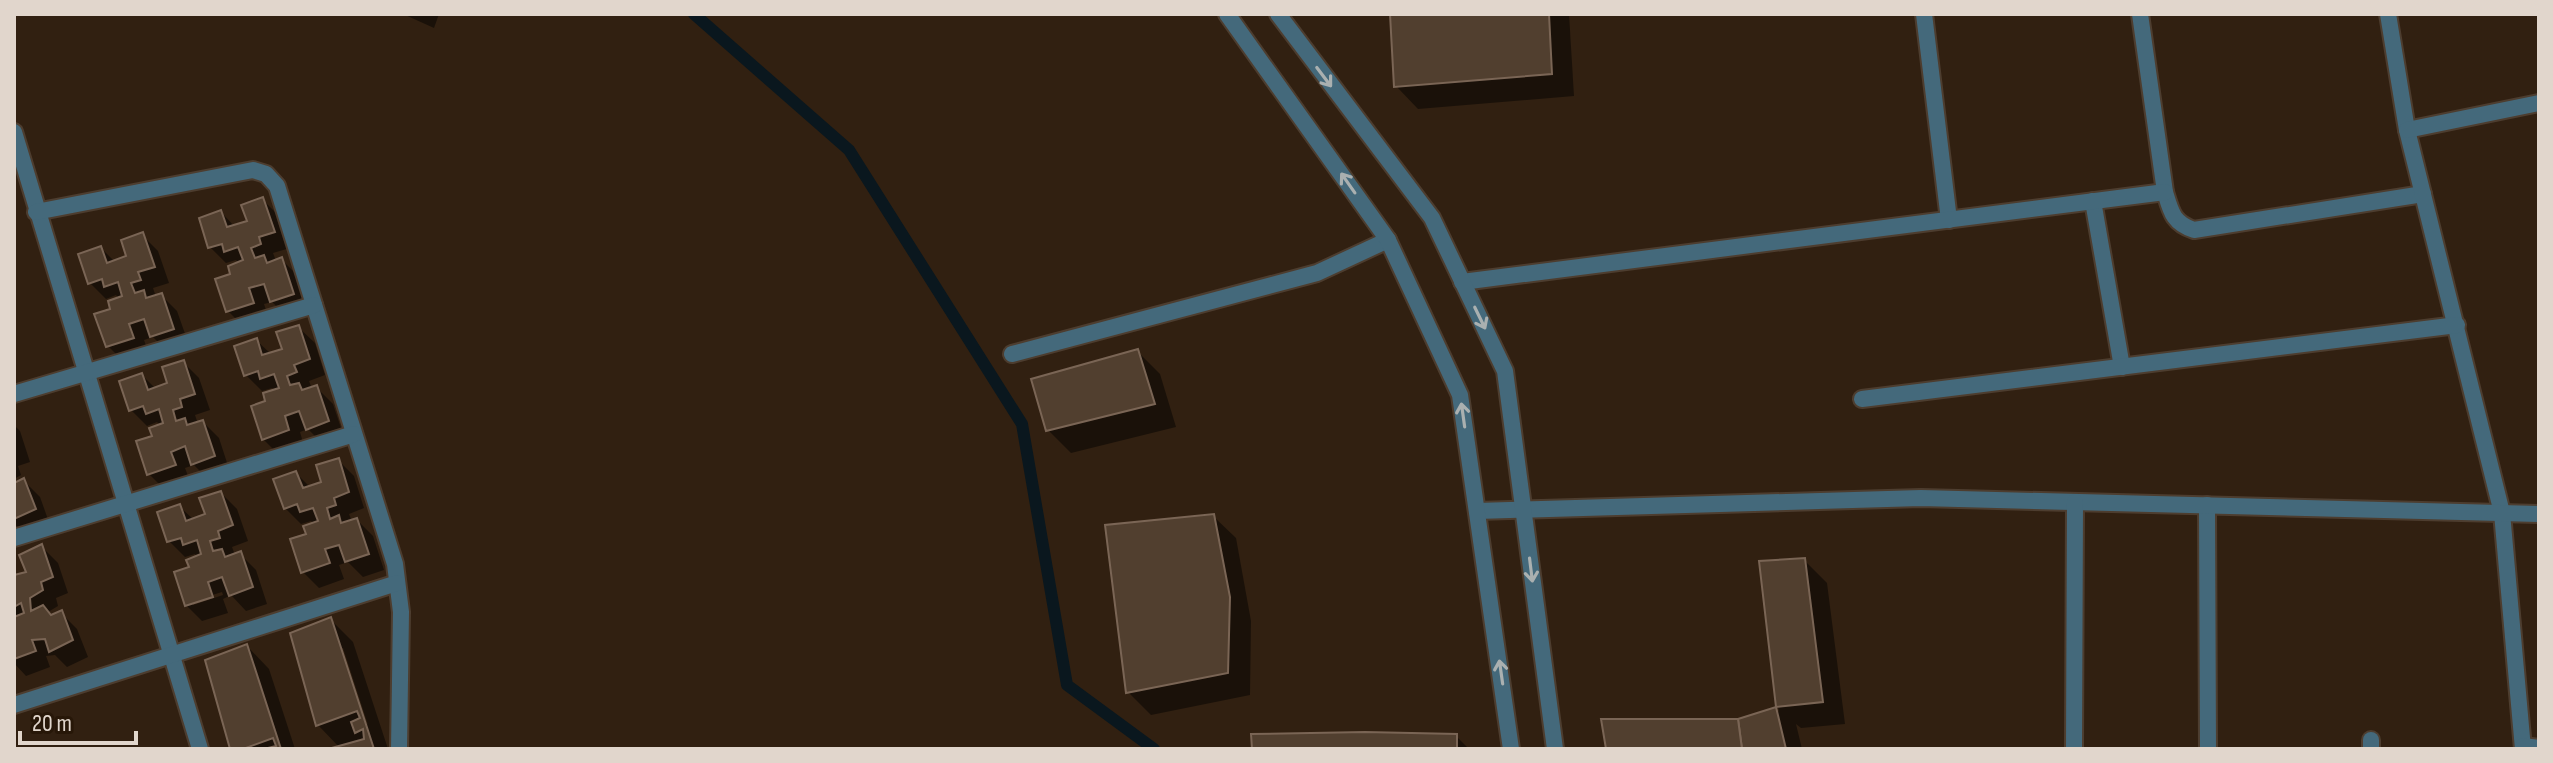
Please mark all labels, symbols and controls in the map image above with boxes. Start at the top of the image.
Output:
one-way arrow [1316,66,1333,87]
one-way arrow [1340,173,1356,195]
one-way arrow [1472,305,1488,329]
one-way arrow [1454,402,1469,428]
one-way arrow [1524,556,1539,583]
one-way arrow [1493,660,1508,685]
scale bar [20,695,136,745]
text: 20 m [32,709,72,738]

